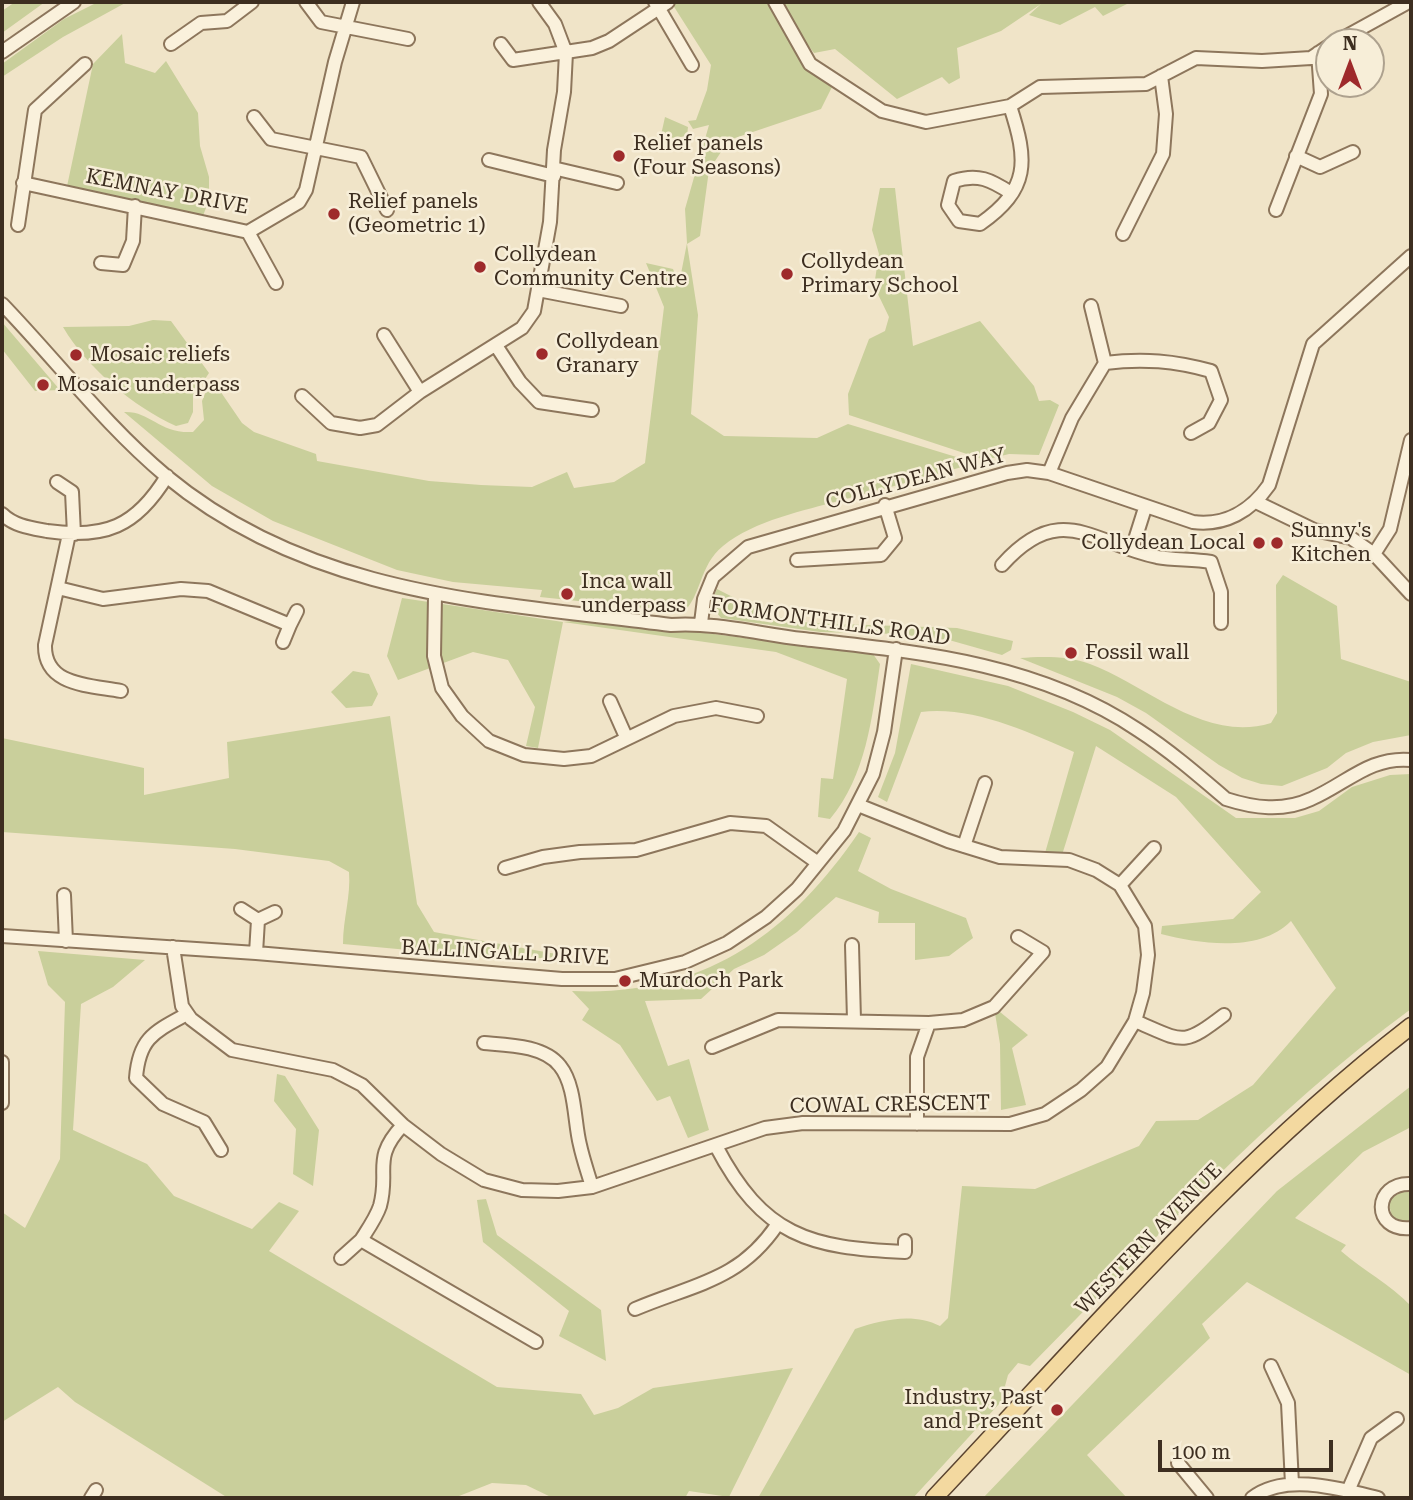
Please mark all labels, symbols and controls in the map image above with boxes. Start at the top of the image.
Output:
north arrow [1315,28,1385,98]
text: N [1343,32,1357,55]
place label: Relief panels (Four Seasons) [633,131,781,181]
marker: Relief panels (Four Seasons) [611,148,627,164]
street label: KEMNAY DRIVE [83,164,251,220]
place label: Relief panels (Geometric 1) [348,189,486,239]
marker: Relief panels (Geometric 1) [326,206,342,222]
place label: Collydean Community Centre [494,242,687,292]
place label: Collydean Primary School [801,249,958,299]
marker: Collydean Community Centre [472,259,488,275]
marker: Collydean Primary School [779,266,795,282]
place label: Collydean Granary [556,329,659,379]
place label: Mosaic reliefs [90,342,230,368]
marker: Collydean Granary [534,346,550,362]
marker: Mosaic reliefs [68,347,84,363]
place label: Mosaic underpass [57,372,240,398]
marker: Mosaic underpass [35,377,51,393]
street label: COLLYDEAN WAY [823,443,1009,515]
place label: Sunny's Kitchen [1291,518,1371,568]
place label: Collydean Local [1081,530,1245,556]
marker: Collydean Local [1251,535,1267,551]
marker: Sunny's Kitchen [1269,535,1285,551]
place label: Inca wall underpass [581,569,686,619]
marker: Inca wall underpass [559,586,575,602]
street label: FORMONTHILLS ROAD [708,593,952,651]
place label: Fossil wall [1085,640,1189,666]
marker: Fossil wall [1063,645,1079,661]
street label: BALLINGALL DRIVE [400,935,610,971]
place label: Murdoch Park [639,968,784,994]
marker: Murdoch Park [617,973,633,989]
street label: COWAL CRESCENT [790,1091,990,1119]
street label: WESTERN AVENUE [1070,1158,1228,1320]
place label: Industry, Past and Present [904,1385,1043,1435]
marker: Industry, Past and Present [1049,1402,1065,1418]
scale bar [1161,1426,1336,1470]
text: 100 m [1171,1440,1231,1464]

